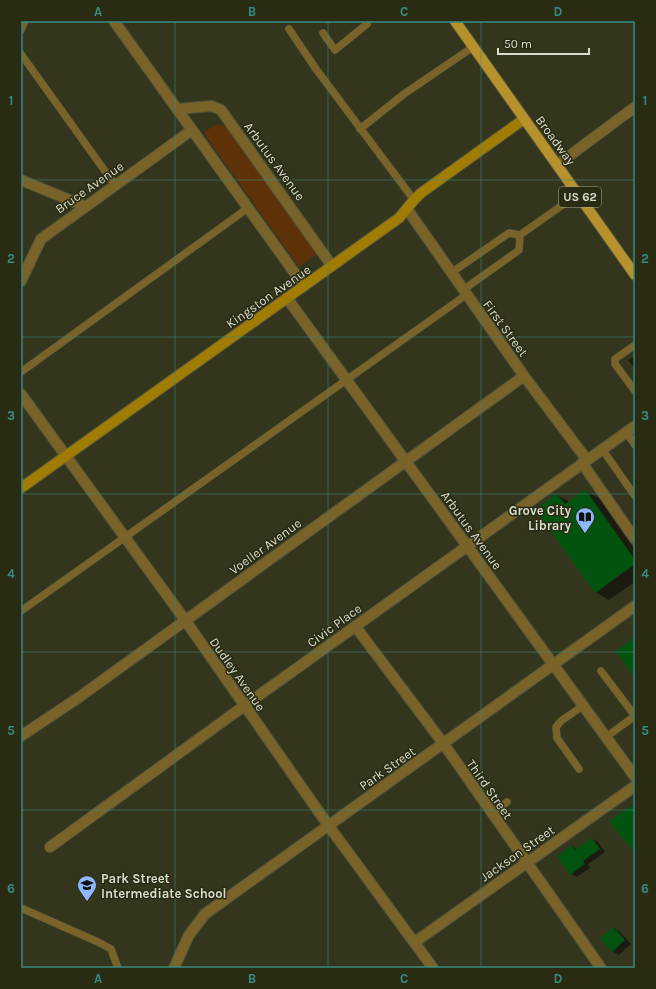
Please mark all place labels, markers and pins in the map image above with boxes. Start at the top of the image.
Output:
place label: Grove City Library [509,503,571,533]
library icon: Grove City Library [574,506,596,534]
place label: Park Street Intermediate School [101,871,227,901]
school or university icon: Park Street Intermediate School [76,874,98,902]

